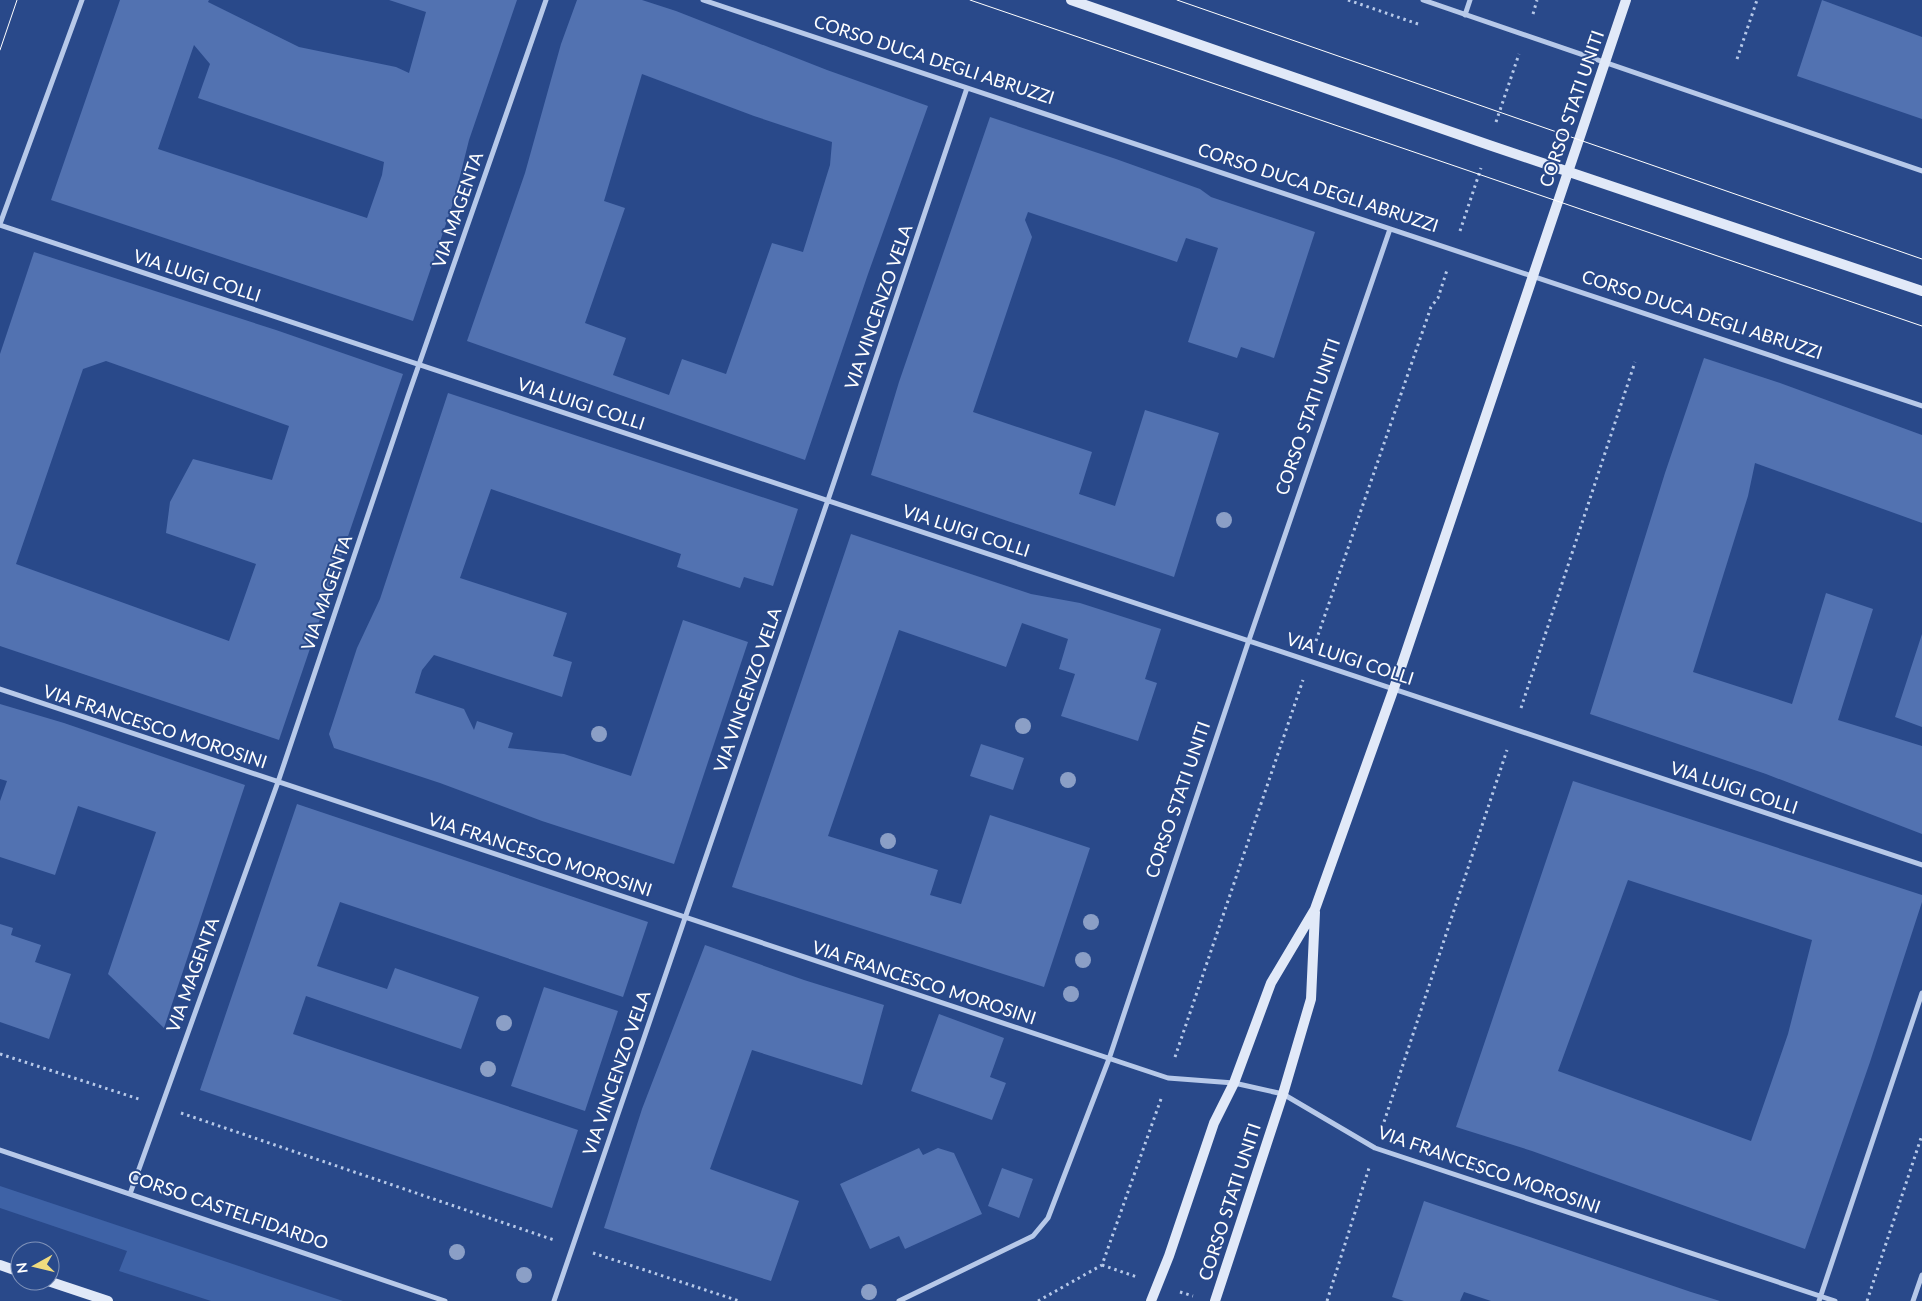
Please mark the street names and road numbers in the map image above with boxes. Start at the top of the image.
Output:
street label: CORSO DUCA DEGLI ABRUZZI [811,10,1057,108]
street label: CORSO STATI UNITI [1534,27,1608,190]
street label: CORSO DUCA DEGLI ABRUZZI [1195,138,1441,236]
street label: VIA MAGENTA [427,148,487,270]
street label: VIA VINCENZO VELA [840,221,917,392]
street label: VIA LUIGI COLLI [131,244,264,306]
street label: CORSO DUCA DEGLI ABRUZZI [1579,265,1825,363]
street label: CORSO STATI UNITI [1270,335,1344,498]
street label: VIA LUIGI COLLI [515,372,648,434]
street label: VIA LUIGI COLLI [900,499,1033,561]
street label: VIA MAGENTA [296,531,356,653]
street label: VIA VINCENZO VELA [709,604,786,775]
street label: VIA LUIGI COLLI [1284,627,1417,689]
street label: VIA FRANCESCO MOROSINI [41,679,270,773]
street label: CORSO STATI UNITI [1140,718,1214,881]
street label: VIA LUIGI COLLI [1668,756,1801,818]
street label: VIA FRANCESCO MOROSINI [426,807,655,901]
street label: VIA MAGENTA [161,913,223,1035]
street label: VIA FRANCESCO MOROSINI [810,935,1039,1029]
street label: VIA VINCENZO VELA [578,987,655,1158]
street label: CORSO STATI UNITI [1193,1120,1265,1283]
street label: VIA FRANCESCO MOROSINI [1375,1121,1604,1218]
street label: CORSO CASTELFIDARDO [125,1164,331,1254]

